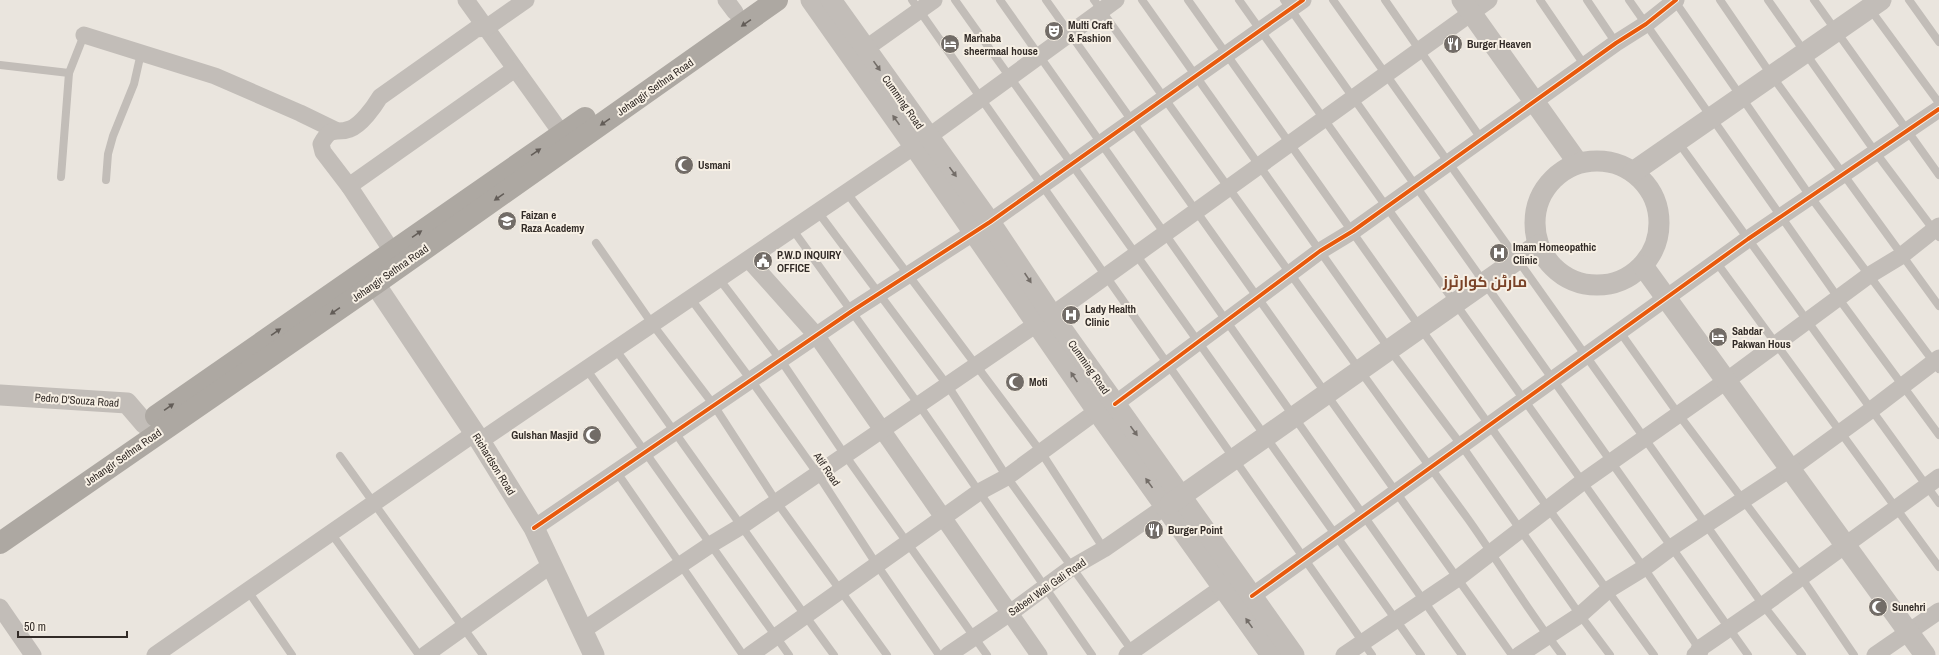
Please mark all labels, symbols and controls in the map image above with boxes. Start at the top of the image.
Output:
place label: Multi Craft & Fashion [1068,18,1113,45]
one-way arrow [740,19,751,27]
theatre icon: Multi Craft & Fashion [1043,20,1065,42]
place label: Marhaba sheermaal house [964,31,1038,58]
hotel icon: Marhaba sheermaal house [939,33,961,55]
restaurant icon: Burger Heaven [1442,33,1464,55]
place label: Burger Heaven [1467,37,1531,51]
street label: Jehangir Sethna Road [614,55,696,119]
one-way arrow [873,61,881,72]
street label: Cumming Road [879,72,927,132]
one-way arrow [892,115,900,126]
one-way arrow [600,118,611,126]
one-way arrow [530,148,541,156]
mosque icon: Usmani [673,154,695,176]
place label: Usmani [698,158,731,172]
one-way arrow [949,167,957,177]
one-way arrow [494,193,504,201]
place label: Faizan e Raza Academy [521,208,584,235]
school or university icon: Faizan e Raza Academy [496,210,518,232]
one-way arrow [412,230,422,238]
place label: Imam Homeopathic Clinic [1513,240,1596,267]
street label: Jehangir Sethna Road [349,241,431,305]
hospital icon: Imam Homeopathic Clinic [1488,242,1510,264]
place label: P.W.D INQUIRY OFFICE [777,248,842,275]
public building icon: P.W.D INQUIRY OFFICE [752,250,774,272]
district label: مارٹن کوارٹرز [1442,271,1527,292]
one-way arrow [1024,273,1032,284]
place label: Lady Health Clinic [1085,302,1136,329]
hospital icon: Lady Health Clinic [1060,304,1082,326]
one-way arrow [330,307,340,315]
place label: Sabdar Pakwan Hous [1732,324,1791,351]
hotel icon: Sabdar Pakwan Hous [1707,326,1729,348]
one-way arrow [271,328,281,336]
street label: Cumming Road [1065,337,1113,397]
mosque icon: Moti [1004,371,1026,393]
one-way arrow [1070,372,1078,382]
place label: Moti [1029,375,1048,389]
street label: Pedro D'Souza Road [34,390,120,410]
one-way arrow [164,403,175,411]
mosque icon: Gulshan Masjid [581,424,603,446]
street label: Jehangir Sethna Road [82,425,164,489]
one-way arrow [1130,425,1138,436]
place label: Gulshan Masjid [511,428,578,442]
street label: Richardson Road [469,431,519,497]
street label: Atif Road [810,449,843,489]
one-way arrow [1145,477,1153,488]
restaurant icon: Burger Point [1143,519,1165,541]
place label: Burger Point [1168,523,1223,537]
street label: Sabeel Wali Gali Road [1006,555,1088,619]
mosque icon: Sunehri [1867,596,1889,618]
place label: Sunehri [1892,600,1926,614]
scale bar [18,613,127,639]
one-way arrow [1245,618,1253,628]
text: 50 m [24,619,46,635]

